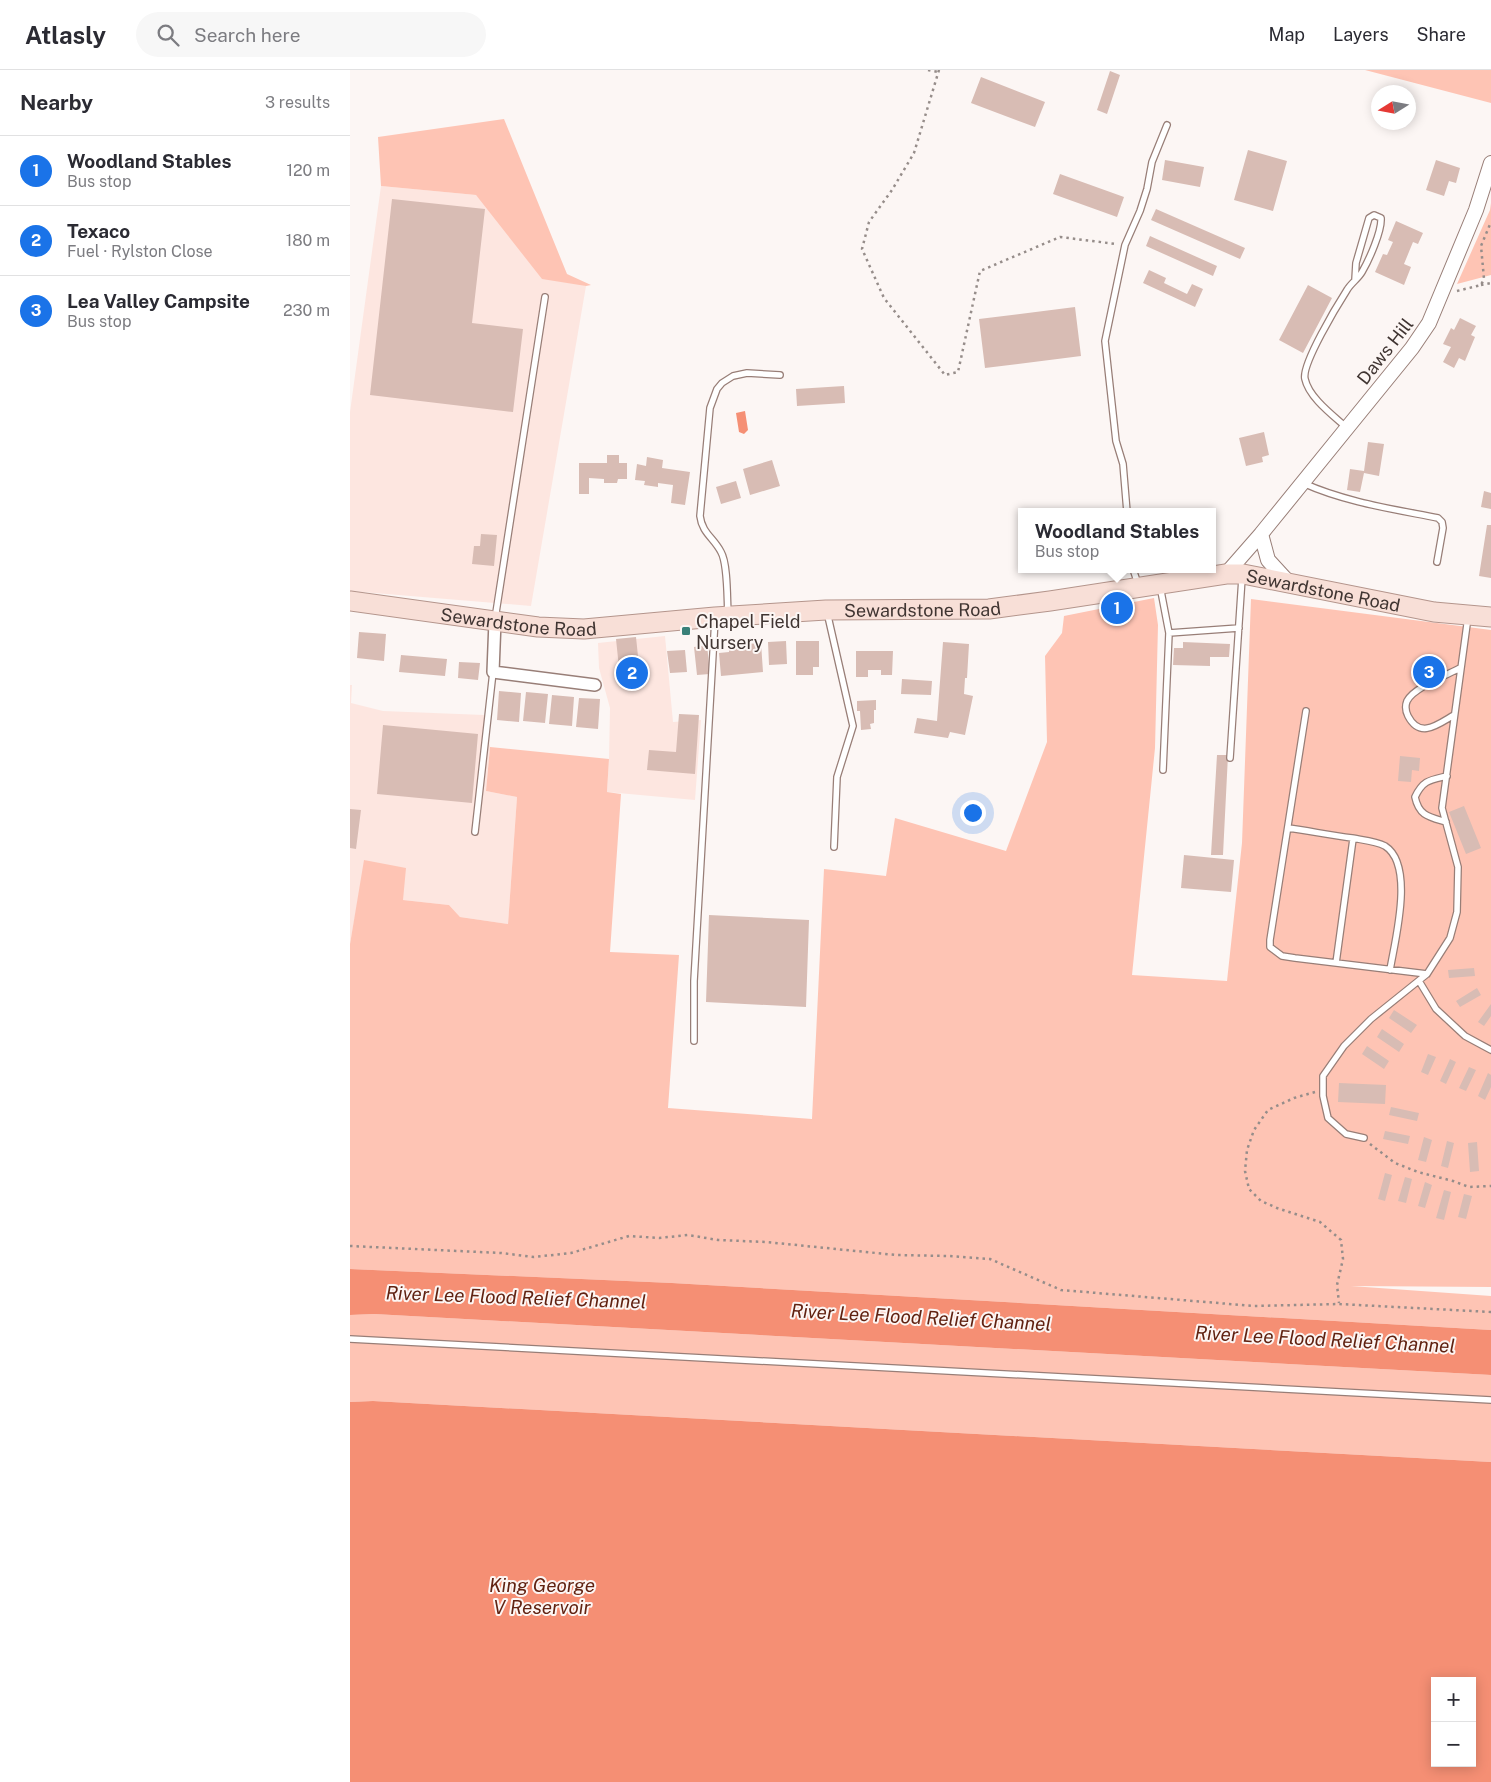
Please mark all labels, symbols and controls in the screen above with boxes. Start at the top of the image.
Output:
search box [136,12,486,57]
text: Atlasly [25,21,106,49]
icon: search [154,21,182,49]
text: Search here [194,24,301,46]
text: Map [1269,24,1305,45]
text: Layers [1333,24,1389,45]
text: Share [1417,24,1466,45]
north arrow [1371,85,1416,130]
text: Nearby [20,90,93,115]
text: 3 results [265,93,330,112]
text: Woodland Stables [67,150,232,172]
text: 1 [33,161,39,180]
text: 120 m [286,161,330,180]
text: Bus stop [67,172,131,191]
text: Texaco [67,220,130,242]
text: 2 [31,231,41,250]
text: 180 m [286,231,330,250]
text: Fuel · Rylston Close [67,242,213,261]
text: Lea Valley Campsite [67,290,250,312]
text: 3 [31,301,41,320]
text: 230 m [283,301,330,320]
text: Bus stop [67,312,131,331]
street label: Daws Hill [1353,314,1417,388]
popup [1018,508,1216,573]
text: Woodland Stables [1035,520,1199,542]
text: Bus stop [1035,542,1099,561]
street label: Sewardstone Road [1244,564,1402,616]
pin: 1 [1101,589,1133,627]
street label: Sewardstone Road [844,597,1002,620]
street label: Sewardstone Road [439,603,598,640]
place label: Chapel Field Nursery [696,611,801,653]
marker: Chapel Field Nursery [680,625,692,637]
pin: 3 [1413,653,1445,691]
pin: 2 [616,654,648,692]
your location [960,800,986,826]
water label: River Lee Flood Relief Channel [385,1281,647,1313]
water label: River Lee Flood Relief Channel [790,1299,1052,1335]
water label: River Lee Flood Relief Channel [1194,1321,1456,1357]
water label: King George V Reservoir [489,1574,595,1618]
map controls [1431,1677,1476,1767]
button: + [1431,1677,1476,1722]
button: − [1431,1722,1476,1767]

